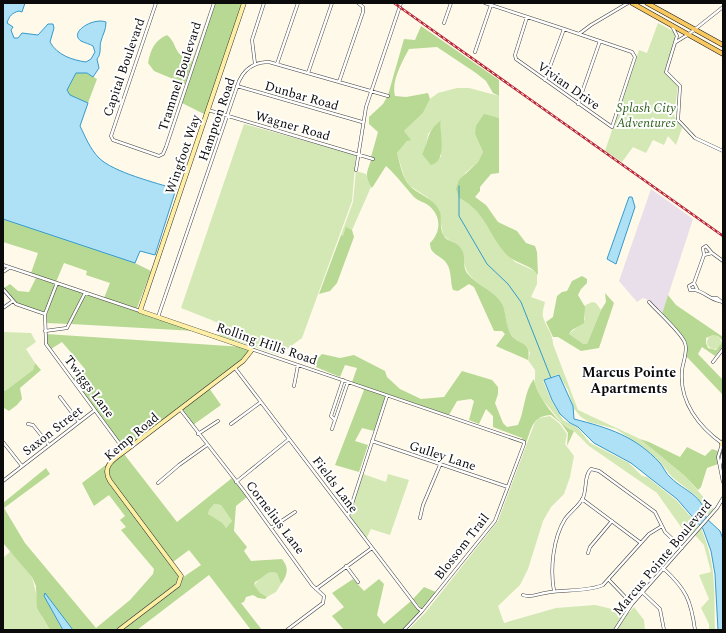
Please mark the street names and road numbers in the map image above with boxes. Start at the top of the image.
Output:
street label: Capital Boulevard [98,15,150,119]
street label: Trammel Boulevard [153,19,207,134]
street label: Vivian Drive [533,57,604,115]
street label: Hampton Road [193,75,241,164]
street label: Dunbar Road [262,76,341,116]
street label: Wagner Road [253,106,333,146]
street label: Wingfoot Way [160,111,206,197]
street label: Rolling Hills Road [213,317,320,371]
street label: Twiggs Lane [59,351,119,422]
street label: Saxon Street [18,401,87,461]
street label: Kemp Road [100,408,164,466]
street label: Gulley Lane [407,436,479,476]
street label: Fields Lane [307,452,363,517]
street label: Cornelius Lane [241,476,310,559]
street label: Marcus Pointe Boulevard [608,496,717,620]
street label: Blossom Trail [429,509,494,584]

